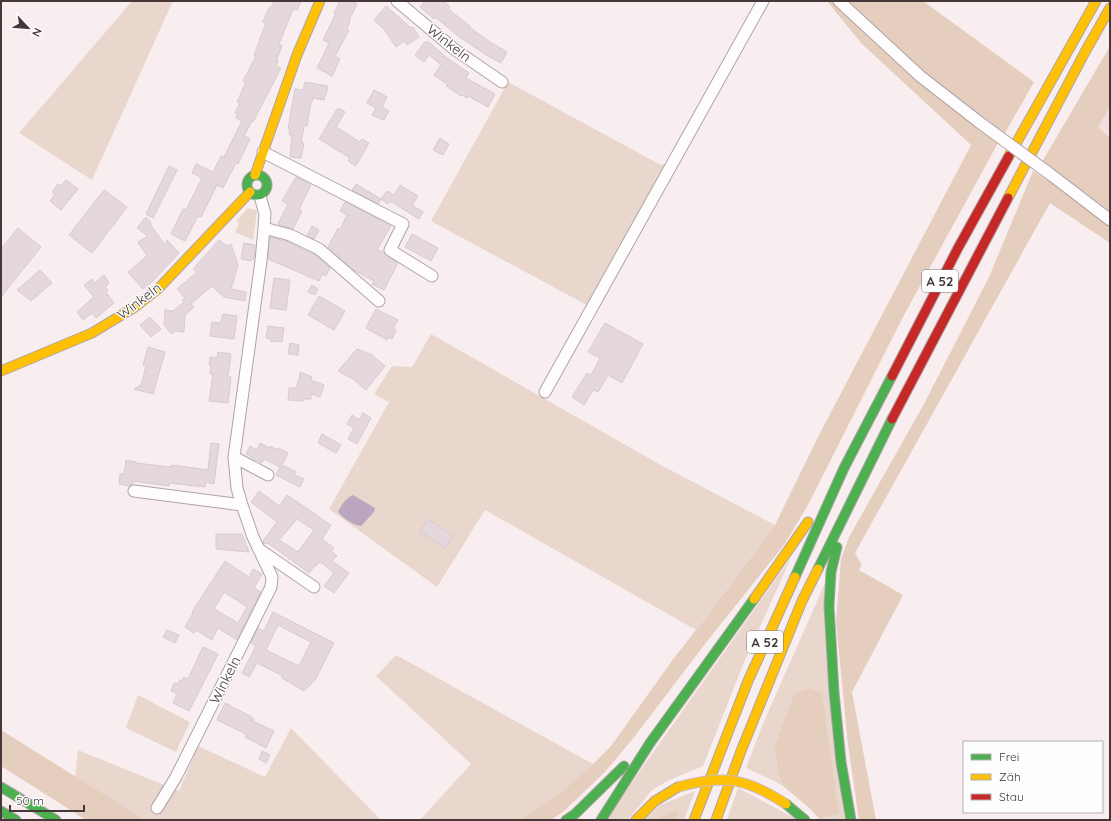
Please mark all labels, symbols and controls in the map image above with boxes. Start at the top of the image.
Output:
north arrow [8,8,48,48]
street label: Winkeln [423,20,475,66]
text: N [29,26,45,39]
road number: A 52 [922,270,958,292]
street label: Winkeln [113,278,165,324]
road number: A 52 [747,631,783,653]
street label: Winkeln [205,653,245,707]
legend [963,741,1103,813]
text: Frei [999,749,1019,764]
text: Zäh [999,769,1021,784]
scale bar [10,787,84,813]
text: Stau [999,789,1024,804]
text: 50 m [16,793,44,808]

